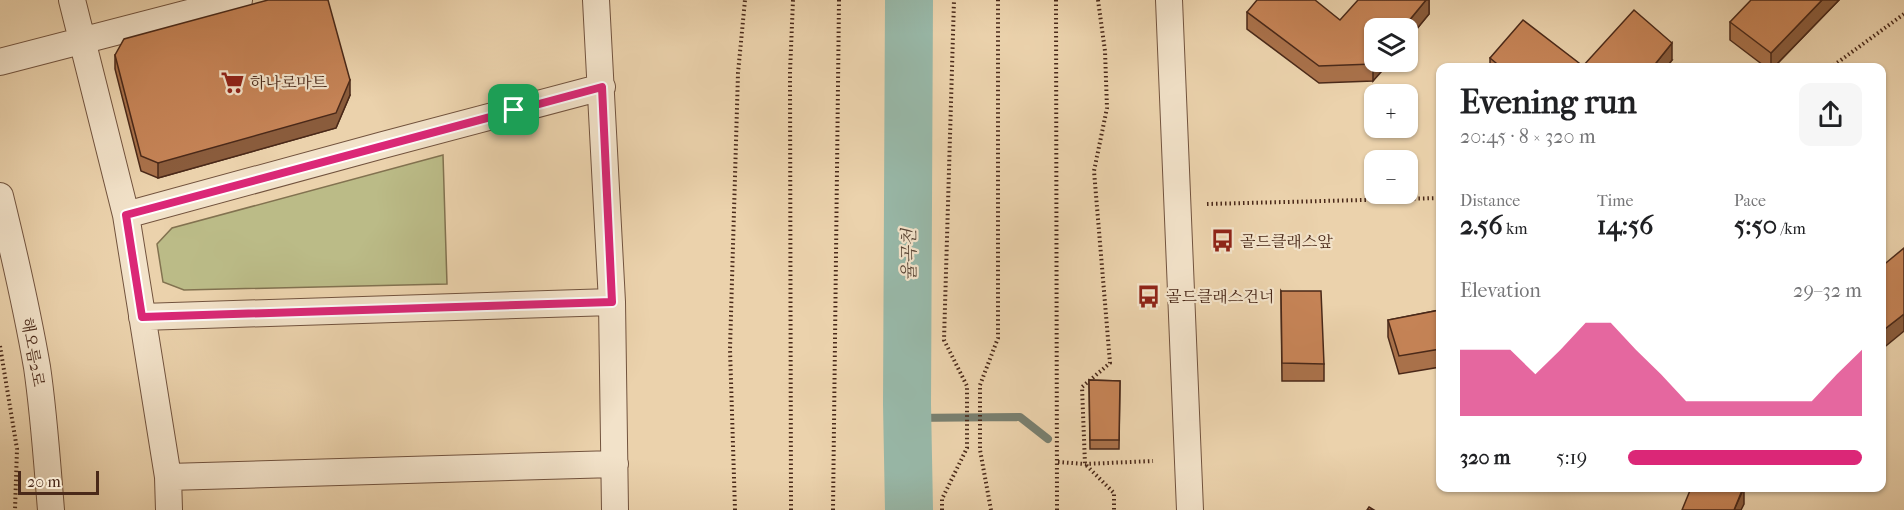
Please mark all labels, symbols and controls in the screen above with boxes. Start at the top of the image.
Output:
map controls [1364,18,1418,204]
button: layers [1364,18,1418,72]
supermarket icon: 하나로마트 [219,69,245,95]
place label: 하나로마트 [250,73,328,92]
text: Evening run [1460,83,1637,122]
button: share [1799,83,1862,146]
pin [488,84,539,135]
button: + [1364,84,1418,138]
icon: arrive [497,93,530,126]
text: 20:45 · 8 × 320 m [1460,125,1596,148]
button: − [1364,150,1418,204]
text: Distance [1460,191,1520,210]
text: Time [1597,191,1633,210]
text: Pace [1734,191,1766,210]
text: 2.56 [1460,210,1503,241]
text: 14:56 [1597,210,1653,241]
text: 5:50 [1734,210,1777,241]
text: km [1503,219,1528,238]
text: /km [1777,219,1806,238]
water label: 율곡천 [899,227,920,281]
bus stop icon: 골드클래스앞 [1209,228,1235,254]
place label: 골드클래스앞 [1240,232,1333,251]
text: Elevation [1460,279,1541,302]
text: 29–32 m [1793,279,1862,302]
bus stop icon: 골드클래스건너 [1135,283,1161,309]
place label: 골드클래스건너 [1166,287,1274,306]
street label: 해오름2로 [18,316,49,389]
text: 320 m [1460,446,1510,469]
text: 5:19 [1556,446,1587,469]
scale bar [18,468,99,496]
text: 20 m [27,472,61,491]

